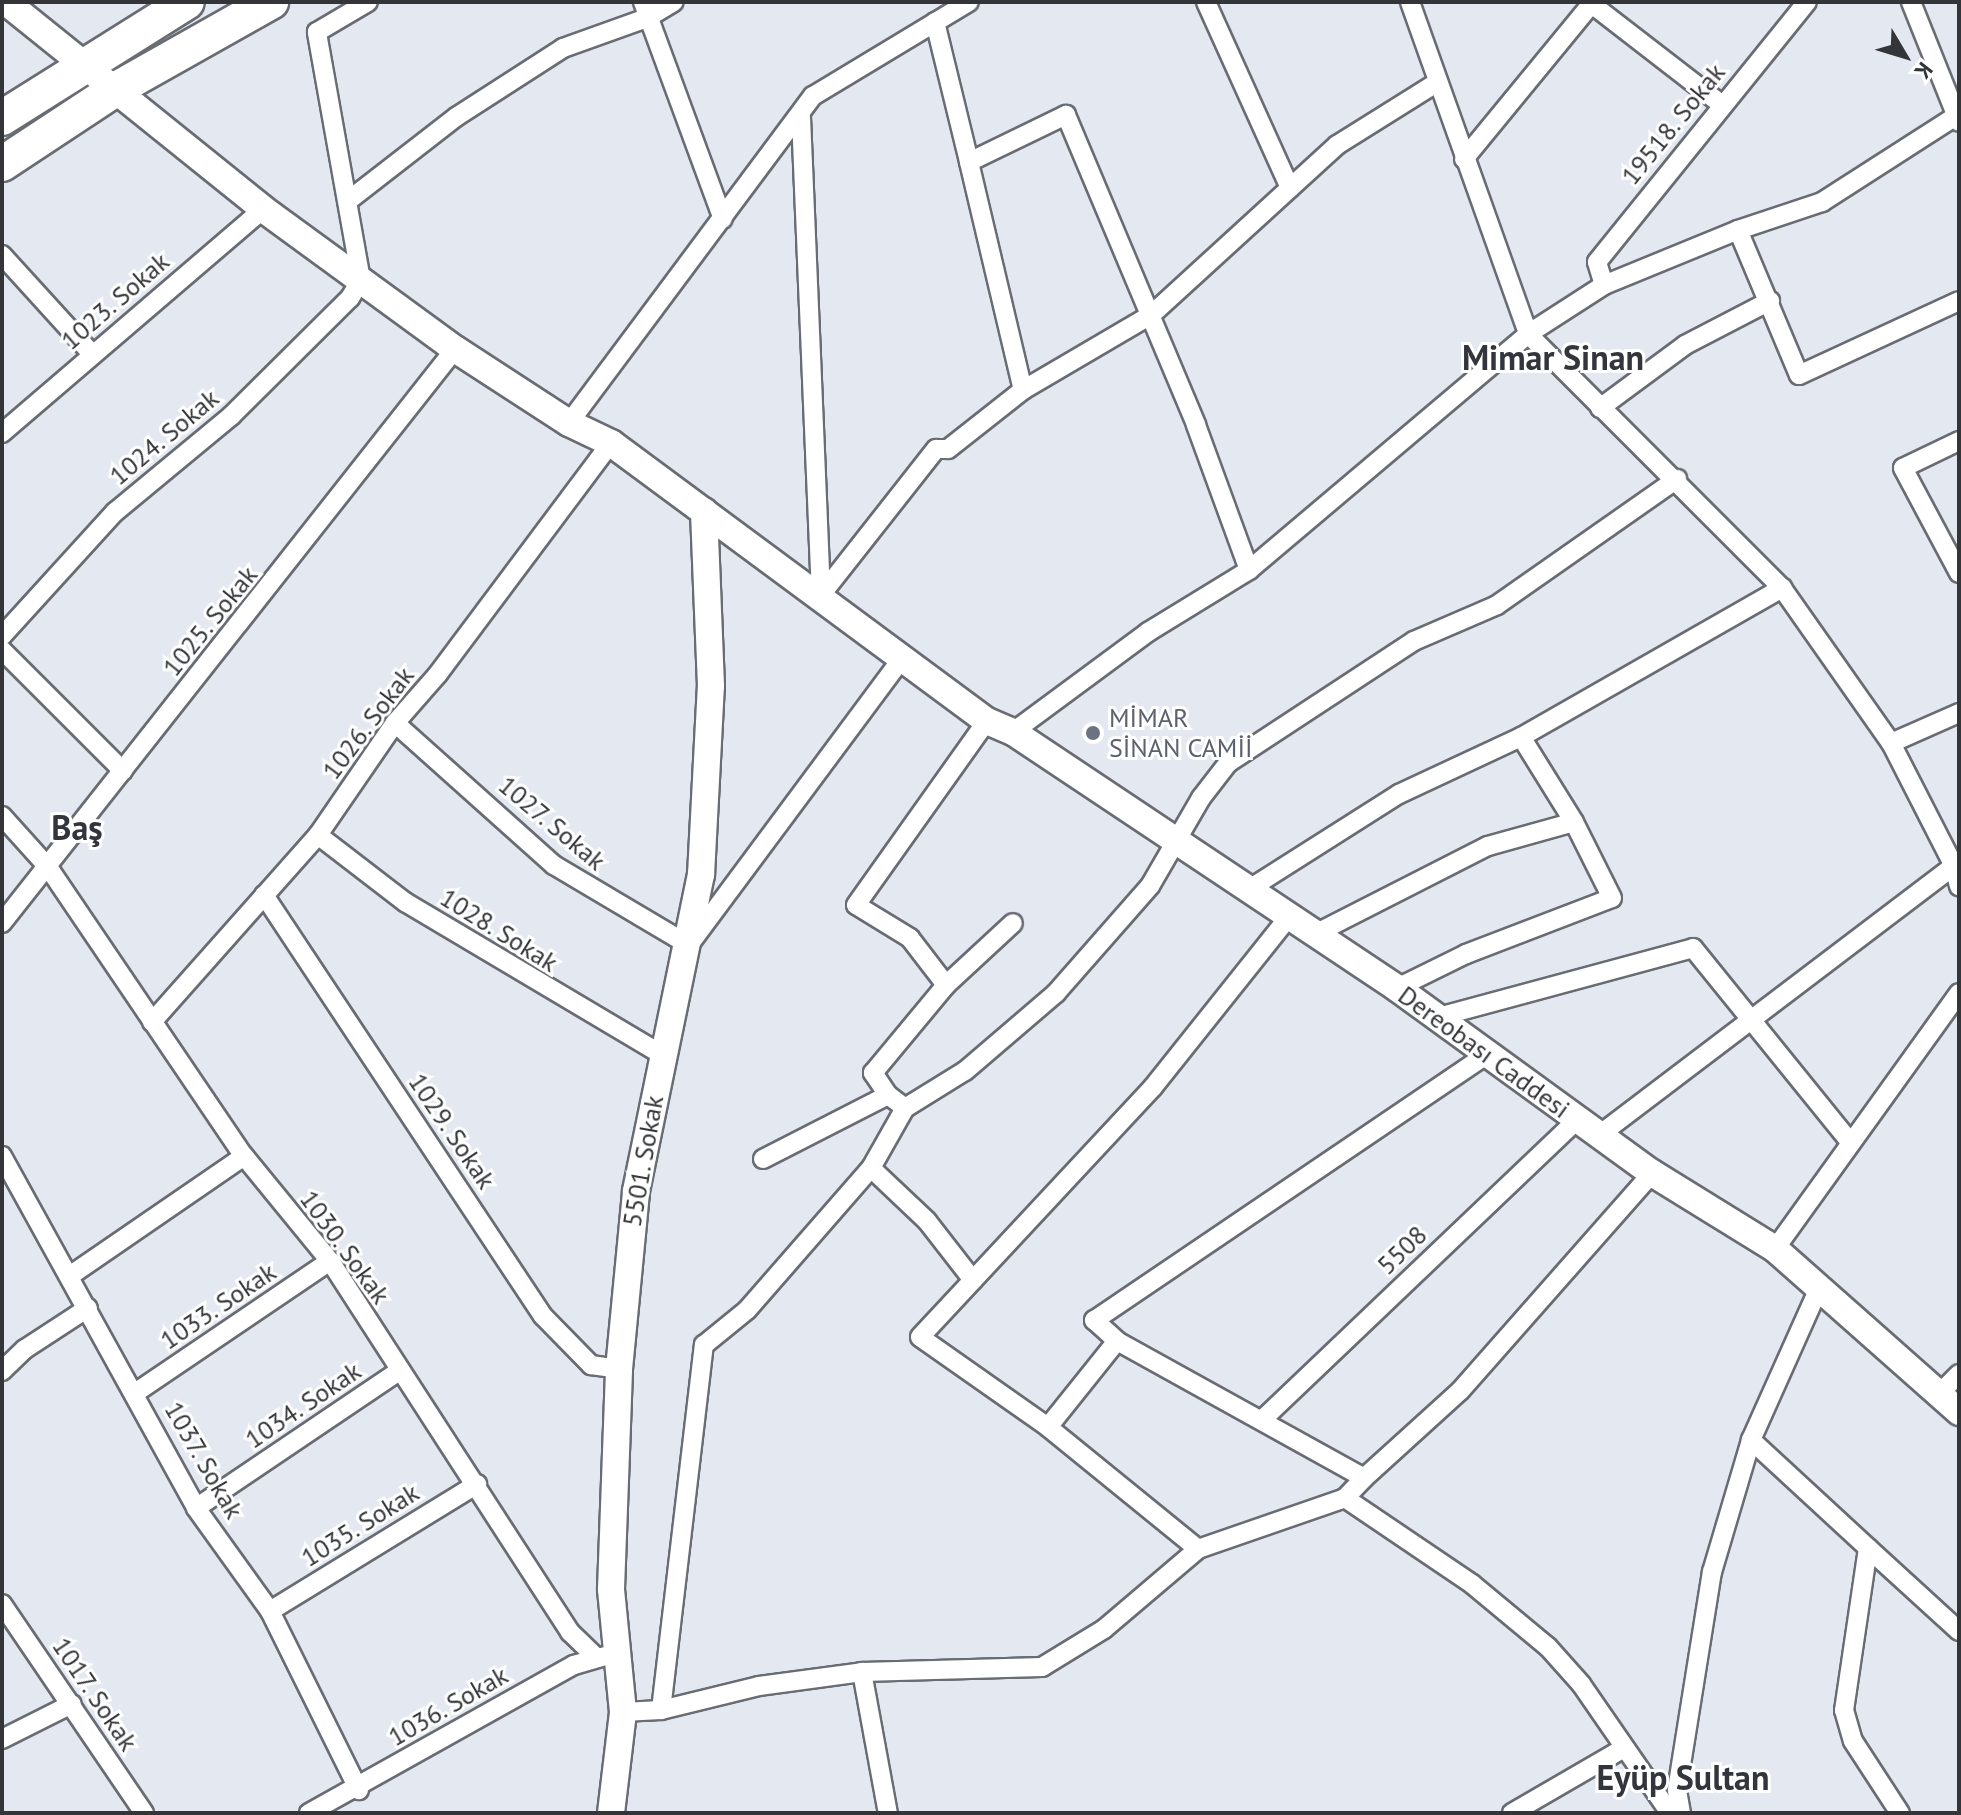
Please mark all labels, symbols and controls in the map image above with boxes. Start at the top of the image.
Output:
north arrow [1865,16,1945,96]
street label: 19518. Sokak [1614,56,1732,192]
text: K [1909,57,1939,85]
street label: 1023. Sokak [54,245,176,357]
district label: Mimar Sinan [1462,338,1644,378]
street label: 1024. Sokak [102,382,226,492]
street label: 1025. Sokak [155,559,265,683]
street label: 1026. Sokak [315,660,421,786]
place label: MİMAR SİNAN CAMİİ [1109,702,1253,764]
marker: MİMAR SİNAN CAMİİ [1084,724,1102,742]
street label: 1027. Sokak [491,769,613,877]
district label: Baş [51,808,103,848]
street label: 1028. Sokak [434,881,564,979]
street label: Dereobası Caddesi [1392,979,1576,1125]
street label: 1029. Sokak [401,1066,503,1196]
street label: 5501. Sokak [616,1092,670,1230]
street label: 1030. Sokak [293,1183,397,1311]
street label: 5508 [1371,1219,1433,1281]
street label: 1033. Sokak [153,1255,283,1357]
street label: 1034. Sokak [238,1354,368,1456]
street label: 1037. Sokak [158,1395,250,1525]
street label: 1035. Sokak [295,1476,425,1574]
street label: 1017. Sokak [45,1631,145,1757]
street label: 1036. Sokak [382,1659,514,1753]
district label: Eyüp Sultan [1597,1758,1769,1798]

